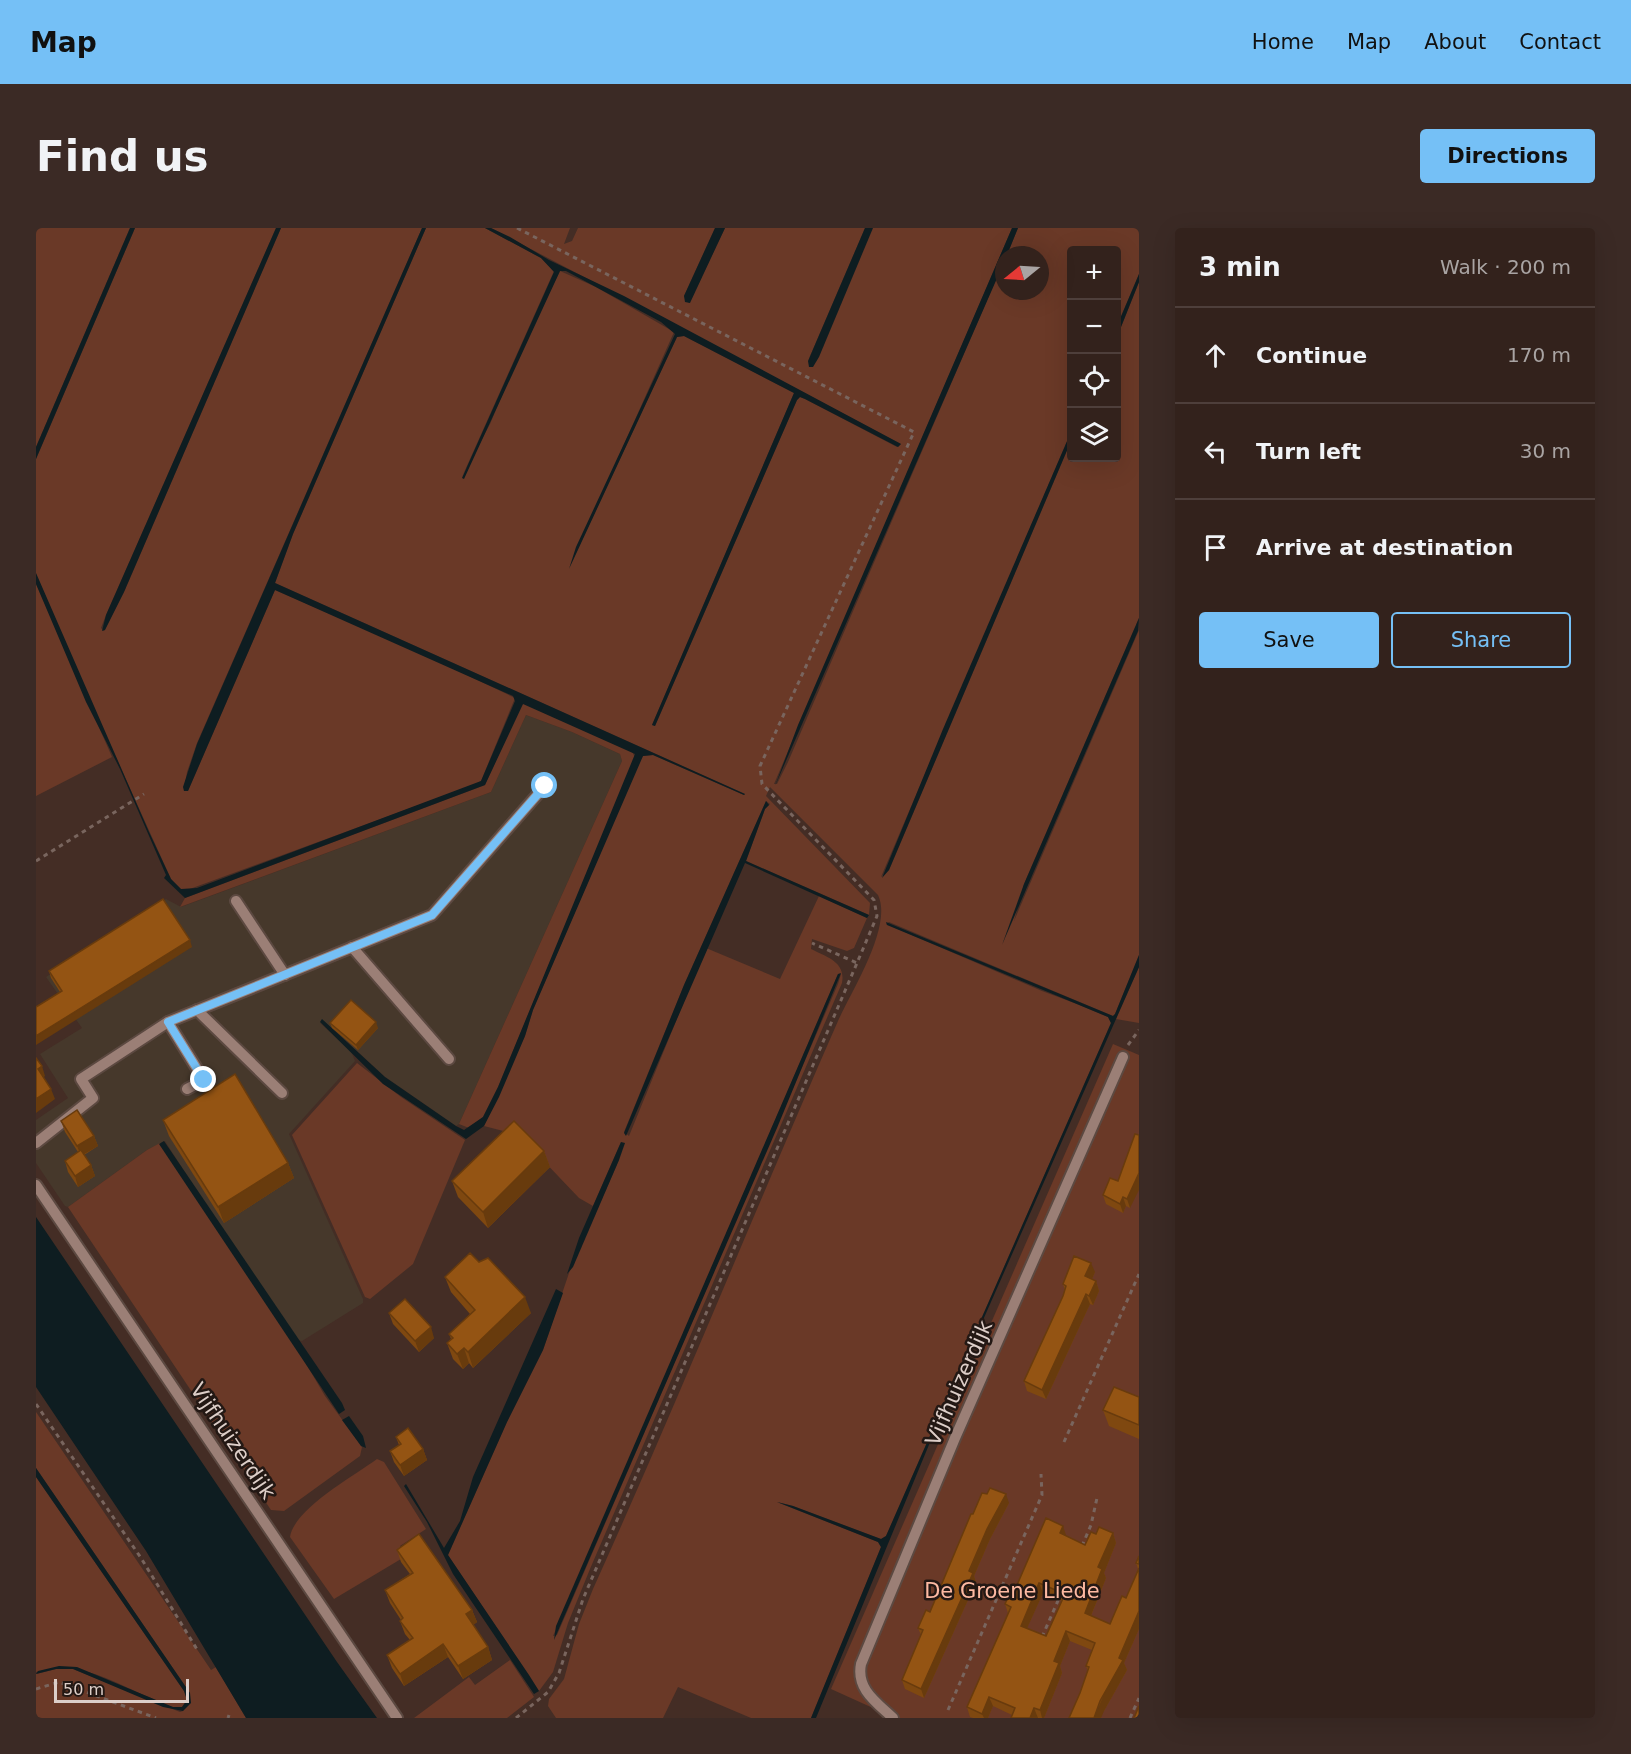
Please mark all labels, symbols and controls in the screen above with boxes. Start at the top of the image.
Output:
text: Map [30,26,97,59]
text: Home [1252,30,1314,54]
text: Map [1347,30,1391,54]
text: About [1424,30,1486,54]
text: Contact [1519,30,1601,54]
button: Directions [1420,129,1595,183]
text: Find us [36,132,209,181]
north arrow [995,246,1049,300]
map controls [1067,246,1121,462]
button: + [1067,246,1121,300]
text: 3 min [1199,252,1281,282]
text: Walk · 200 m [1440,255,1571,279]
button: − [1067,300,1121,354]
icon: ahead [1199,339,1232,372]
text: Continue [1256,343,1367,368]
text: 170 m [1507,343,1571,367]
button: locate [1067,354,1121,408]
button: layers [1067,408,1121,462]
icon: left [1199,435,1232,468]
text: Turn left [1256,439,1361,464]
text: 30 m [1520,439,1571,463]
icon: arrive [1199,531,1232,564]
text: Arrive at destination [1256,535,1513,560]
button: Save [1199,612,1379,668]
button: Share [1391,612,1571,668]
route start [531,772,557,798]
route end [190,1066,216,1092]
street label: Vijfhuizerdijk [921,1316,998,1449]
street label: Vijfhuizerdijk [185,1378,281,1504]
park label: De Groene Liede [924,1579,1100,1603]
scale bar [54,1676,189,1704]
text: 50 m [63,1680,104,1699]

